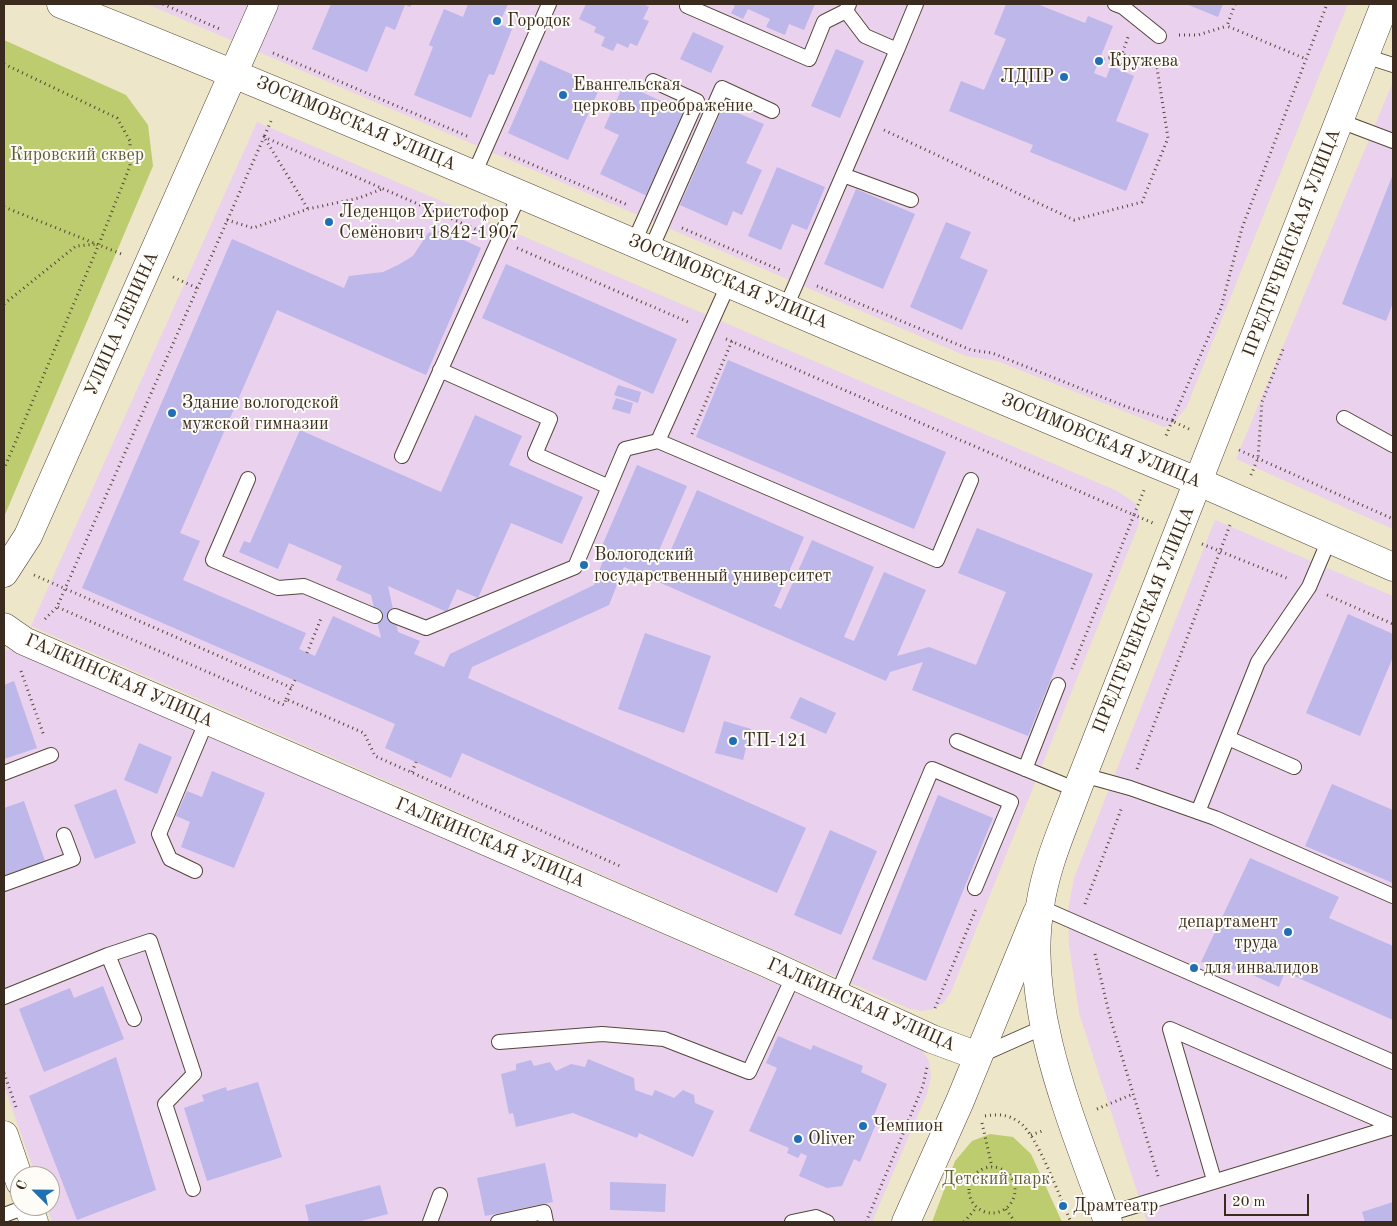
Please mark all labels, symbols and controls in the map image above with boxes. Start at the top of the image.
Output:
place label: Городок [507,10,571,32]
marker: Городок [491,15,503,27]
place label: Кружева [1109,50,1179,72]
marker: Кружева [1093,55,1105,67]
place label: ЛДПР [1000,66,1054,88]
marker: ЛДПР [1058,71,1070,83]
street label: ЗОСИМОВСКАЯ УЛИЦА [253,72,459,176]
place label: Евангельская церковь преображение [573,74,753,116]
marker: Евангельская церковь преображение [557,89,569,101]
street label: ПРЕДТЕЧЕНСКАЯ УЛИЦА [1238,126,1346,360]
park label: Кировский сквер [10,144,144,166]
place label: Леденцов Христофор Семёнович 1842-1907 [339,201,519,243]
marker: Леденцов Христофор Семёнович 1842-1907 [323,216,335,228]
street label: ЗОСИМОВСКАЯ УЛИЦА [625,230,831,334]
street label: УЛИЦА ЛЕНИНА [80,248,164,400]
street label: ЗОСИМОВСКАЯ УЛИЦА [998,389,1204,493]
place label: Здание вологодской мужской гимназии [182,392,339,434]
marker: Здание вологодской мужской гимназии [166,407,178,419]
street label: ПРЕДТЕЧЕНСКАЯ УЛИЦА [1089,504,1199,736]
place label: Вологодский государственный университет [594,544,831,586]
marker: Вологодский государственный университет [578,559,590,571]
street label: ГАЛКИНСКАЯ УЛИЦА [21,630,217,732]
place label: ТП-121 [743,730,808,752]
marker: ТП-121 [727,735,739,747]
street label: ГАЛКИНСКАЯ УЛИЦА [392,793,588,893]
place label: департамент труда [1178,911,1278,954]
marker: департамент труда [1282,926,1294,938]
street label: ГАЛКИНСКАЯ УЛИЦА [763,954,959,1056]
place label: для инвалидов [1204,957,1319,979]
marker: для инвалидов [1188,962,1200,974]
place label: Чемпион [873,1115,943,1137]
marker: Чемпион [857,1120,869,1132]
place label: Oliver [808,1128,855,1150]
marker: Oliver [792,1133,804,1145]
north arrow [10,1166,60,1216]
park label: Детский парк [942,1168,1050,1190]
text: С [14,1179,30,1193]
scale bar [1227,1184,1312,1216]
place label: Драмтеатр [1073,1195,1158,1217]
text: 20 m [1232,1195,1266,1210]
marker: Драмтеатр [1057,1200,1069,1212]

